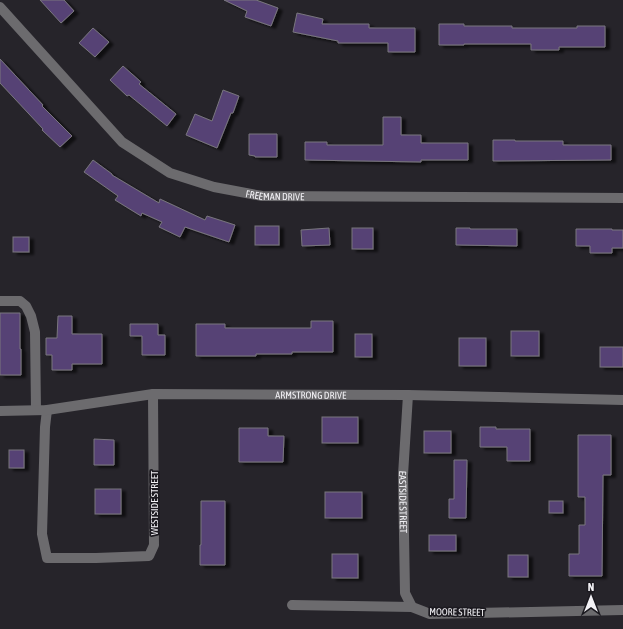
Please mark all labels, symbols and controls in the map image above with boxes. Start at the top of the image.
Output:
street label: FREEMAN DRIVE [245,188,305,202]
street label: ARMSTRONG DRIVE [275,389,347,400]
street label: WESTSIDE STREET [149,470,160,535]
street label: EASTSIDE STREET [397,470,409,534]
north arrow [571,577,611,617]
text: N [588,581,594,593]
street label: MOORE STREET [429,606,485,618]

